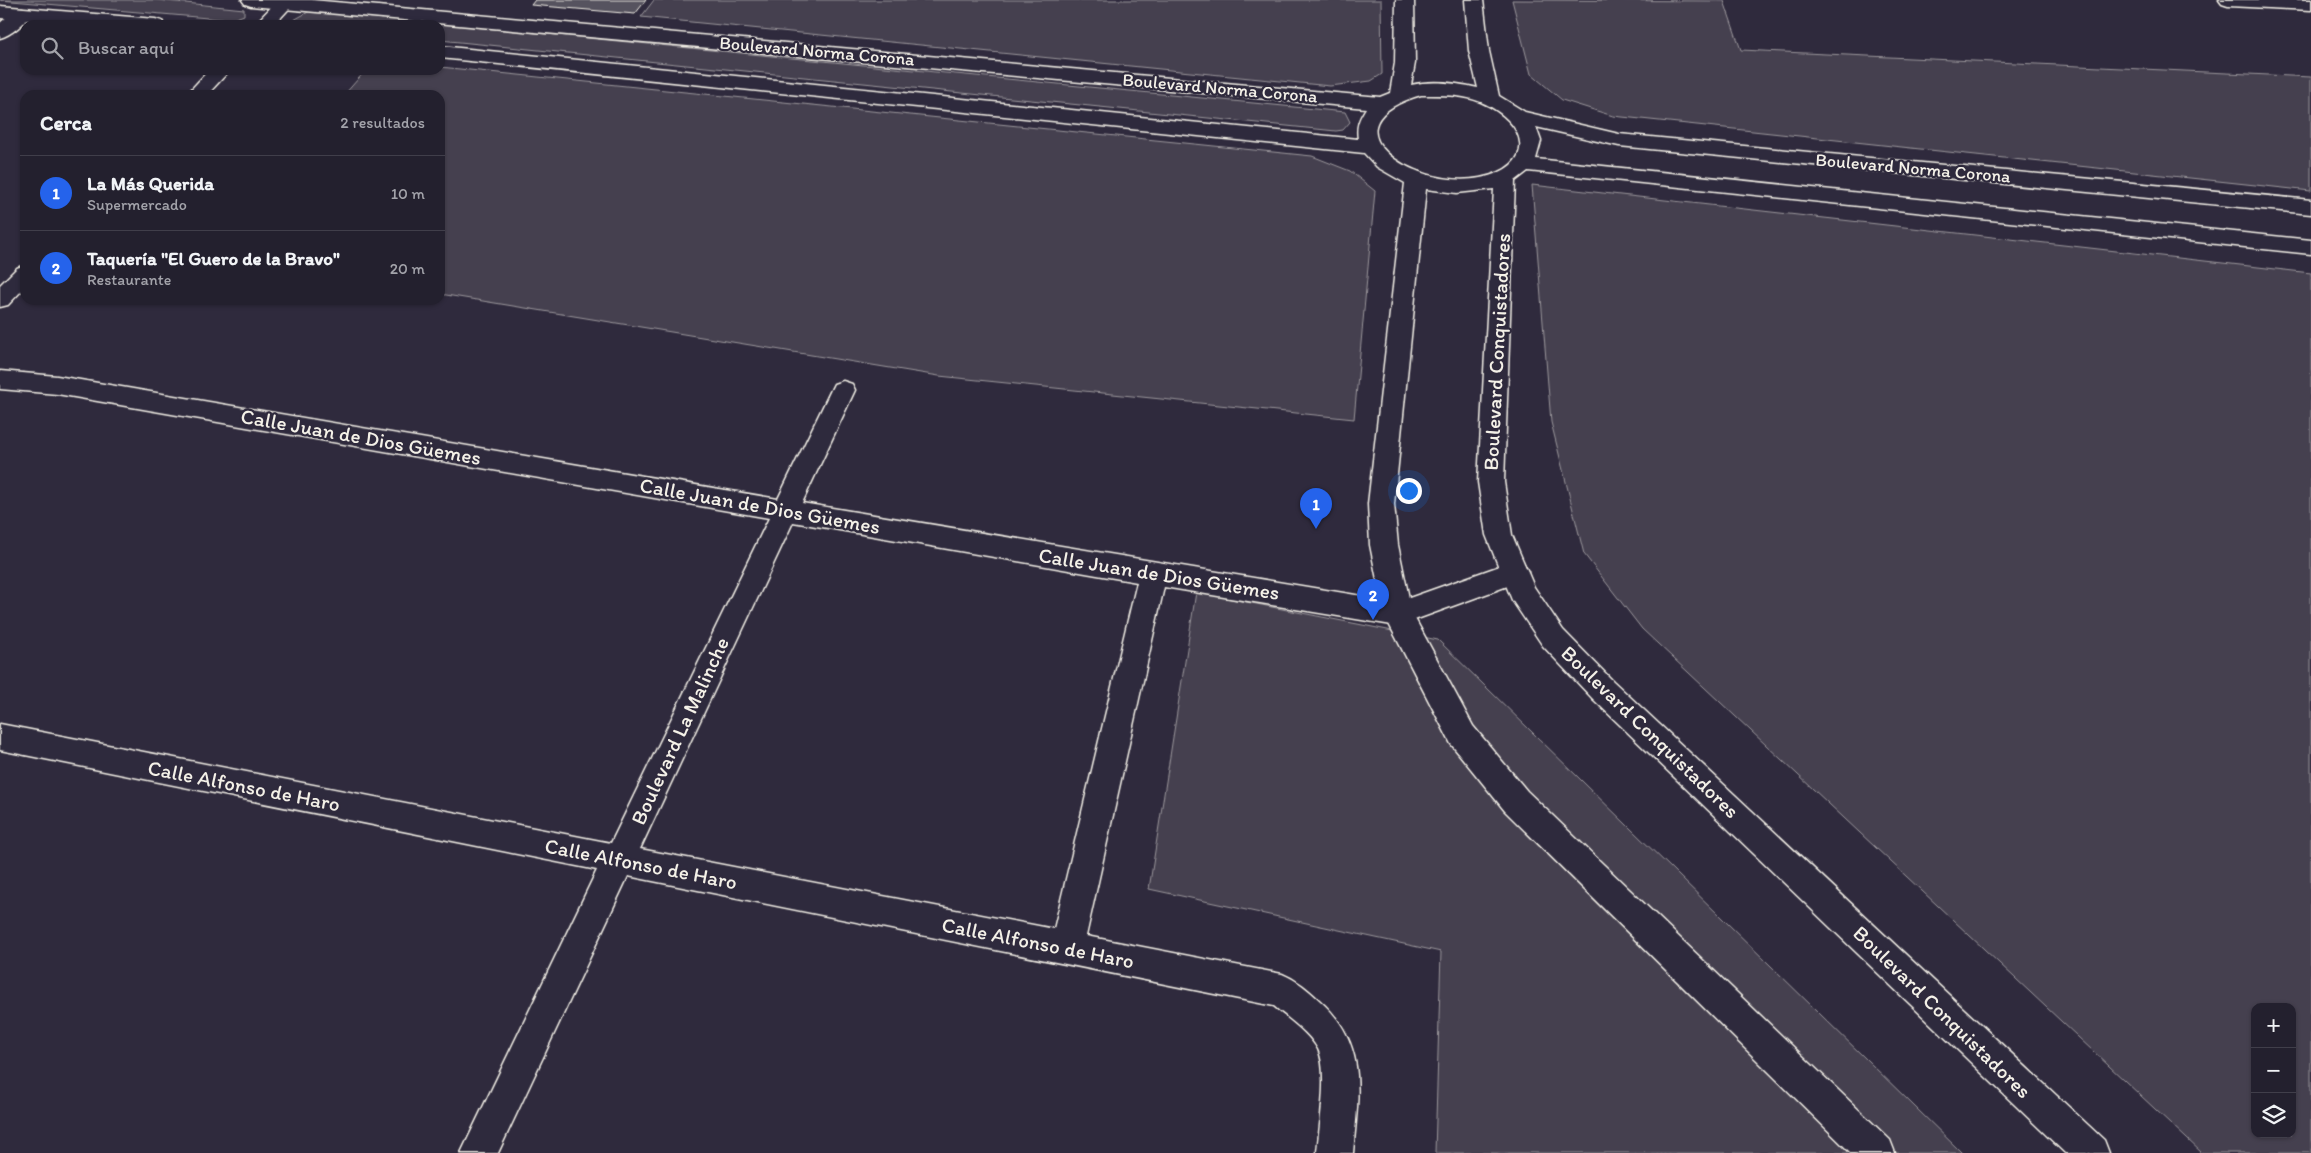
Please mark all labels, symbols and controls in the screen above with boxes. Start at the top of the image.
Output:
search box [20,20,445,75]
street label: Boulevard Norma Corona [718,32,916,71]
icon: search [38,34,66,62]
text: Buscar aquí [78,36,174,59]
street label: Boulevard Norma Corona [1121,69,1319,108]
text: Cerca [40,110,92,135]
text: 2 resultados [340,113,425,132]
street label: Boulevard Norma Corona [1814,149,2012,188]
text: La Más Querida [87,172,214,195]
text: 1 [52,184,60,203]
text: 10 m [391,184,425,203]
text: Supermercado [87,195,187,214]
street label: Boulevard Conquistadores [1478,233,1515,471]
text: Taquería "El Guero de la Bravo" [87,247,340,270]
text: 2 [52,259,60,278]
text: 20 m [390,259,425,278]
text: Restaurante [87,270,171,289]
street label: Calle Juan de Dios Güemes [239,403,483,470]
street label: Calle Juan de Dios Güemes [638,472,882,539]
your location [1396,478,1422,504]
pin: 1 [1300,488,1332,529]
street label: Calle Juan de Dios Güemes [1037,542,1281,605]
pin: 2 [1357,579,1389,620]
street label: Boulevard La Malinche [625,633,734,829]
street label: Boulevard Conquistadores [1556,640,1745,823]
street label: Calle Alfonso de Haro [146,755,342,816]
street label: Calle Alfonso de Haro [543,833,739,894]
street label: Calle Alfonso de Haro [940,912,1136,973]
street label: Boulevard Conquistadores [1848,920,2037,1103]
map controls [2251,1003,2296,1138]
button: + [2251,1003,2296,1048]
button: − [2251,1048,2296,1093]
button: layers [2251,1093,2296,1138]

